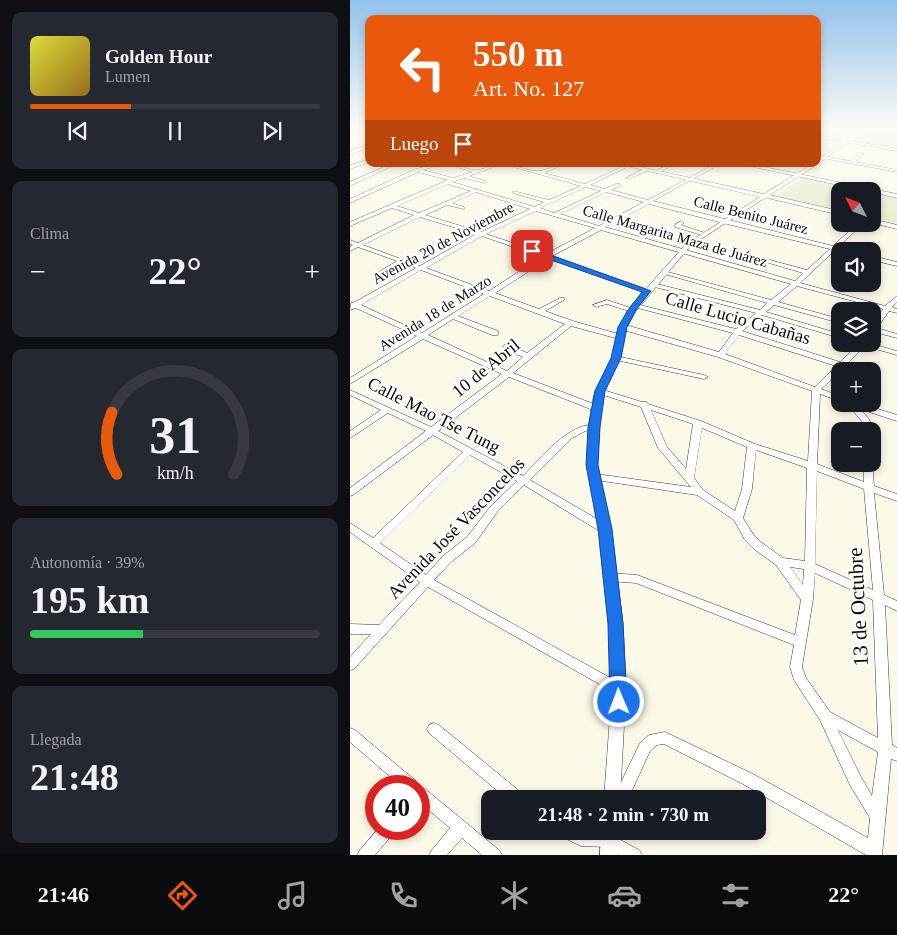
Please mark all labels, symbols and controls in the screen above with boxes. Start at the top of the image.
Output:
icon: left [390,35,455,100]
text: 550 m [473,35,563,74]
text: Golden Hour [105,46,212,67]
text: Lumen [105,68,150,85]
text: Art. No. 127 [473,76,584,101]
icon: previous [64,117,92,145]
icon: pause [161,117,189,145]
icon: next [258,117,286,145]
icon: arrive [449,130,477,158]
text: Luego [390,133,439,154]
north arrow [831,182,881,232]
map controls [831,182,881,472]
street label: Calle Benito Juárez [692,193,810,237]
street label: Avenida 20 de Noviembre [370,199,517,287]
street label: Calle Margarita Maza de Juárez [581,202,769,270]
text: Clima [30,225,69,242]
pin [511,230,553,272]
icon: arrive [518,237,546,265]
button: sound [831,242,881,292]
text: 22° [148,250,202,292]
text: − [30,256,46,287]
text: + [304,256,320,287]
street label: Avenida 18 de Marzo [376,272,494,354]
street label: Calle Lucio Cabañas [663,288,813,348]
button: layers [831,302,881,352]
street label: 10 de Abril [448,335,524,401]
button: + [831,362,881,412]
street label: Calle Mao Tse Tung [364,373,504,457]
text: 31 [149,407,201,464]
button: − [831,422,881,472]
street label: Avenida José Vasconcelos [383,453,529,603]
text: km/h [157,463,193,483]
street label: 13 de Octubre [843,547,873,667]
text: Autonomía · 39% [30,554,145,571]
text: 195 km [30,579,149,621]
position arrow [592,675,644,727]
text: Llegada [30,731,82,748]
text: 21:48 [30,756,119,798]
speed limit sign: 40 [365,775,430,840]
text: 21:48 · 2 min · 730 m [538,804,709,825]
icon: directions [165,878,200,913]
icon: music [275,878,310,913]
icon: phone [386,878,421,913]
icon: climate [497,878,532,913]
icon: car [607,878,642,913]
icon: filters [718,878,753,913]
text: 21:46 [38,882,89,907]
text: 22° [828,882,859,907]

